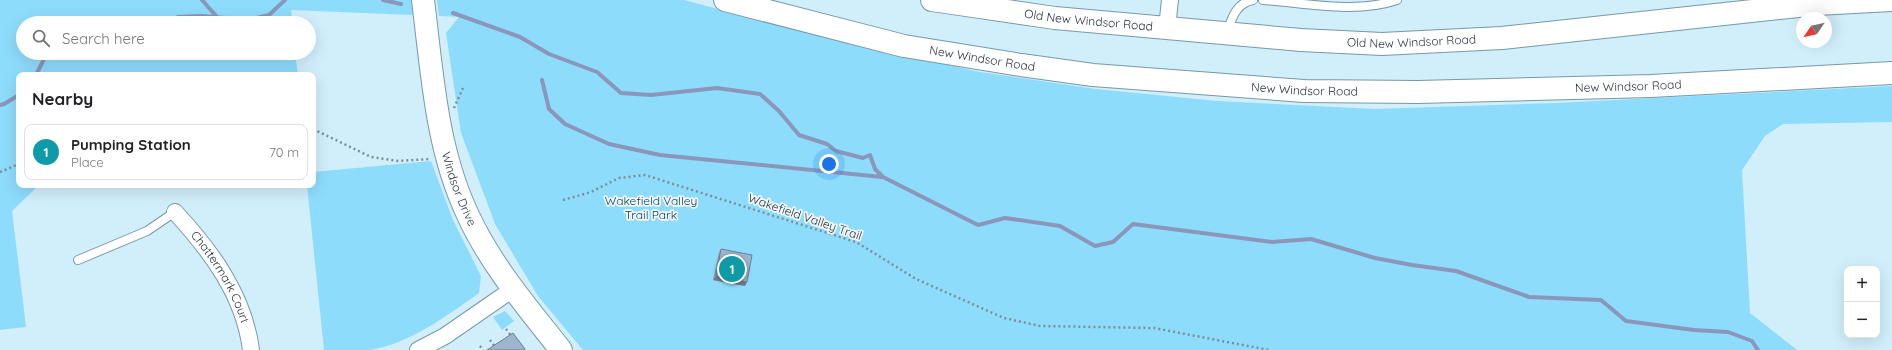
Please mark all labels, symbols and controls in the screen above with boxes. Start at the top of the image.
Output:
street label: Old New Windsor Road [1023,6,1154,34]
north arrow [1796,12,1832,48]
search box [16,16,316,60]
icon: search [30,27,52,49]
text: Search here [62,29,145,48]
street label: Old New Windsor Road [1347,31,1476,51]
street label: New Windsor Road [928,42,1036,74]
street label: New Windsor Road [1575,76,1682,95]
street label: New Windsor Road [1251,79,1358,98]
text: Nearby [32,88,93,109]
text: Pumping Station [71,135,191,154]
text: 1 [43,144,49,160]
text: 70 m [269,144,299,160]
street label: Windsor Drive [439,150,480,229]
text: Place [71,154,104,170]
your location [819,154,839,174]
street label: Wakefield Valley Trail [746,190,864,243]
park label: Wakefield Valley Trail Park [605,193,697,222]
street label: Chattermark Court [188,228,253,325]
pin: 1 [719,254,745,284]
map controls [1844,266,1880,338]
button: + [1844,266,1880,302]
button: − [1844,302,1880,338]

